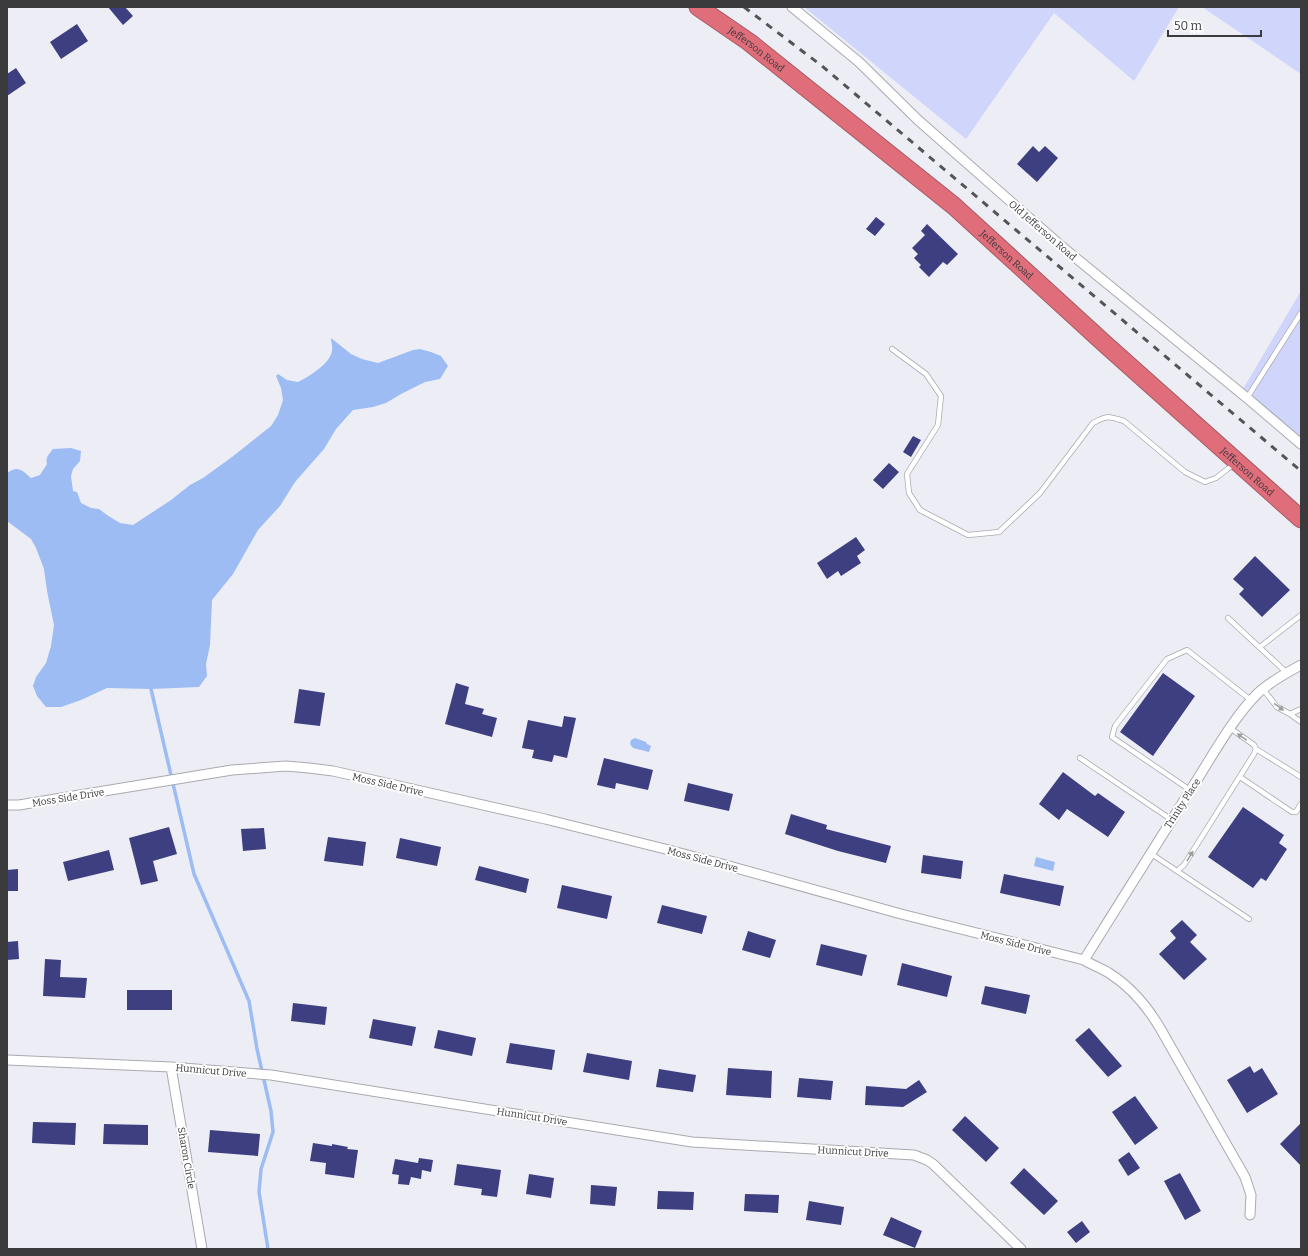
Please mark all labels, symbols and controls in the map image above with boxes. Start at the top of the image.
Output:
scale bar [1168,12,1261,38]
text: 50 m [1174,19,1203,33]
street label: Jefferson Road [725,24,786,75]
street label: Old Jefferson Road [1007,197,1079,263]
street label: Jefferson Road [978,227,1036,281]
street label: Jefferson Road [1217,444,1276,499]
one-way arrow [1274,703,1285,711]
one-way arrow [1237,733,1248,741]
street label: Moss Side Drive [351,771,425,799]
street label: Trinity Place [1162,776,1204,831]
street label: Moss Side Drive [31,786,105,810]
street label: Moss Side Drive [666,845,739,875]
one-way arrow [1186,851,1194,861]
street label: Moss Side Drive [979,929,1053,959]
street label: Hunnicut Drive [175,1062,247,1080]
street label: Hunnicut Drive [496,1105,568,1128]
street label: Sharon Circle [175,1126,197,1190]
street label: Hunnicut Drive [817,1144,889,1160]

